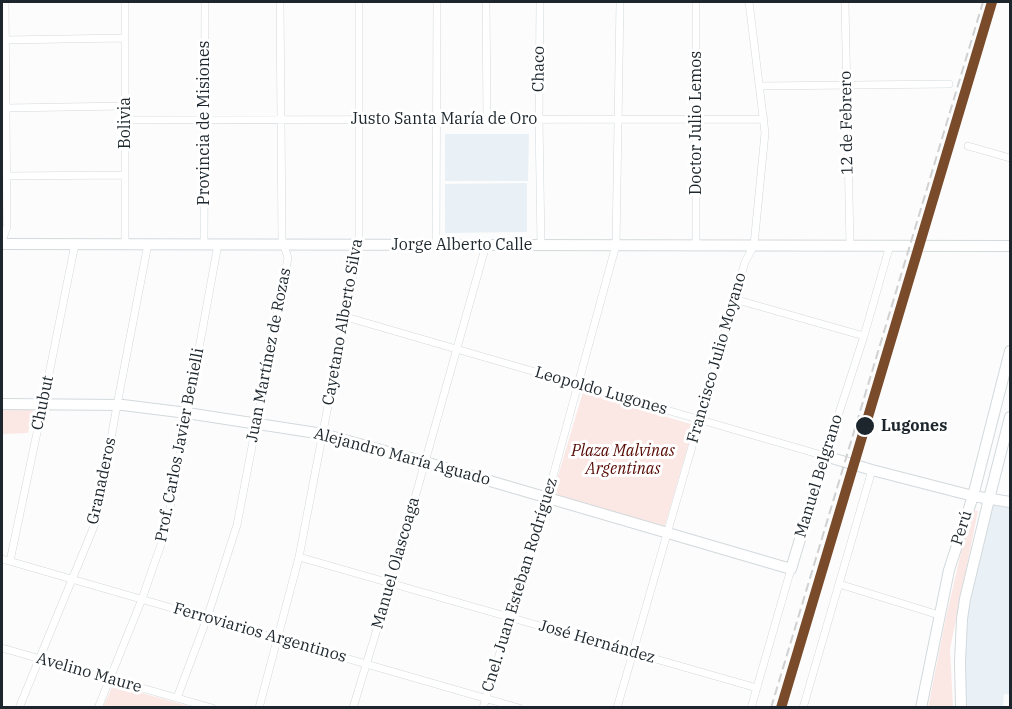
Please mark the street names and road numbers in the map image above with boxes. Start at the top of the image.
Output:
street label: Provincia de Misiones [194,41,214,205]
street label: Chaco [529,46,549,92]
street label: Doctor Julio Lemos [686,51,706,195]
street label: 12 de Febrero [836,71,858,175]
street label: Bolivia [115,97,135,149]
street label: Justo Santa María de Oro [351,109,537,129]
street label: Jorge Alberto Calle [392,235,532,255]
street label: Cayetano Alberto Silva [319,237,367,407]
street label: Juan Martínez de Rozas [243,266,295,444]
street label: Francisco Julio Moyano [683,271,751,445]
street label: Prof. Carlos Javier Benielli [152,346,208,544]
street label: Leopoldo Lugones [533,363,669,419]
street label: Chubut [28,374,58,432]
street label: Manuel Belgrano [791,412,847,540]
street label: Alejandro María Aguado [312,424,492,490]
street label: Granaderos [83,436,121,526]
street label: Cnel. Juan Esteban Rodríguez [478,476,562,694]
street label: Manuel Olascoaga [368,495,424,631]
street label: Perú [947,508,977,548]
street label: Ferroviarios Argentinos [171,599,349,667]
street label: José Hernández [537,616,657,668]
street label: Avelino Maure [34,649,144,697]

